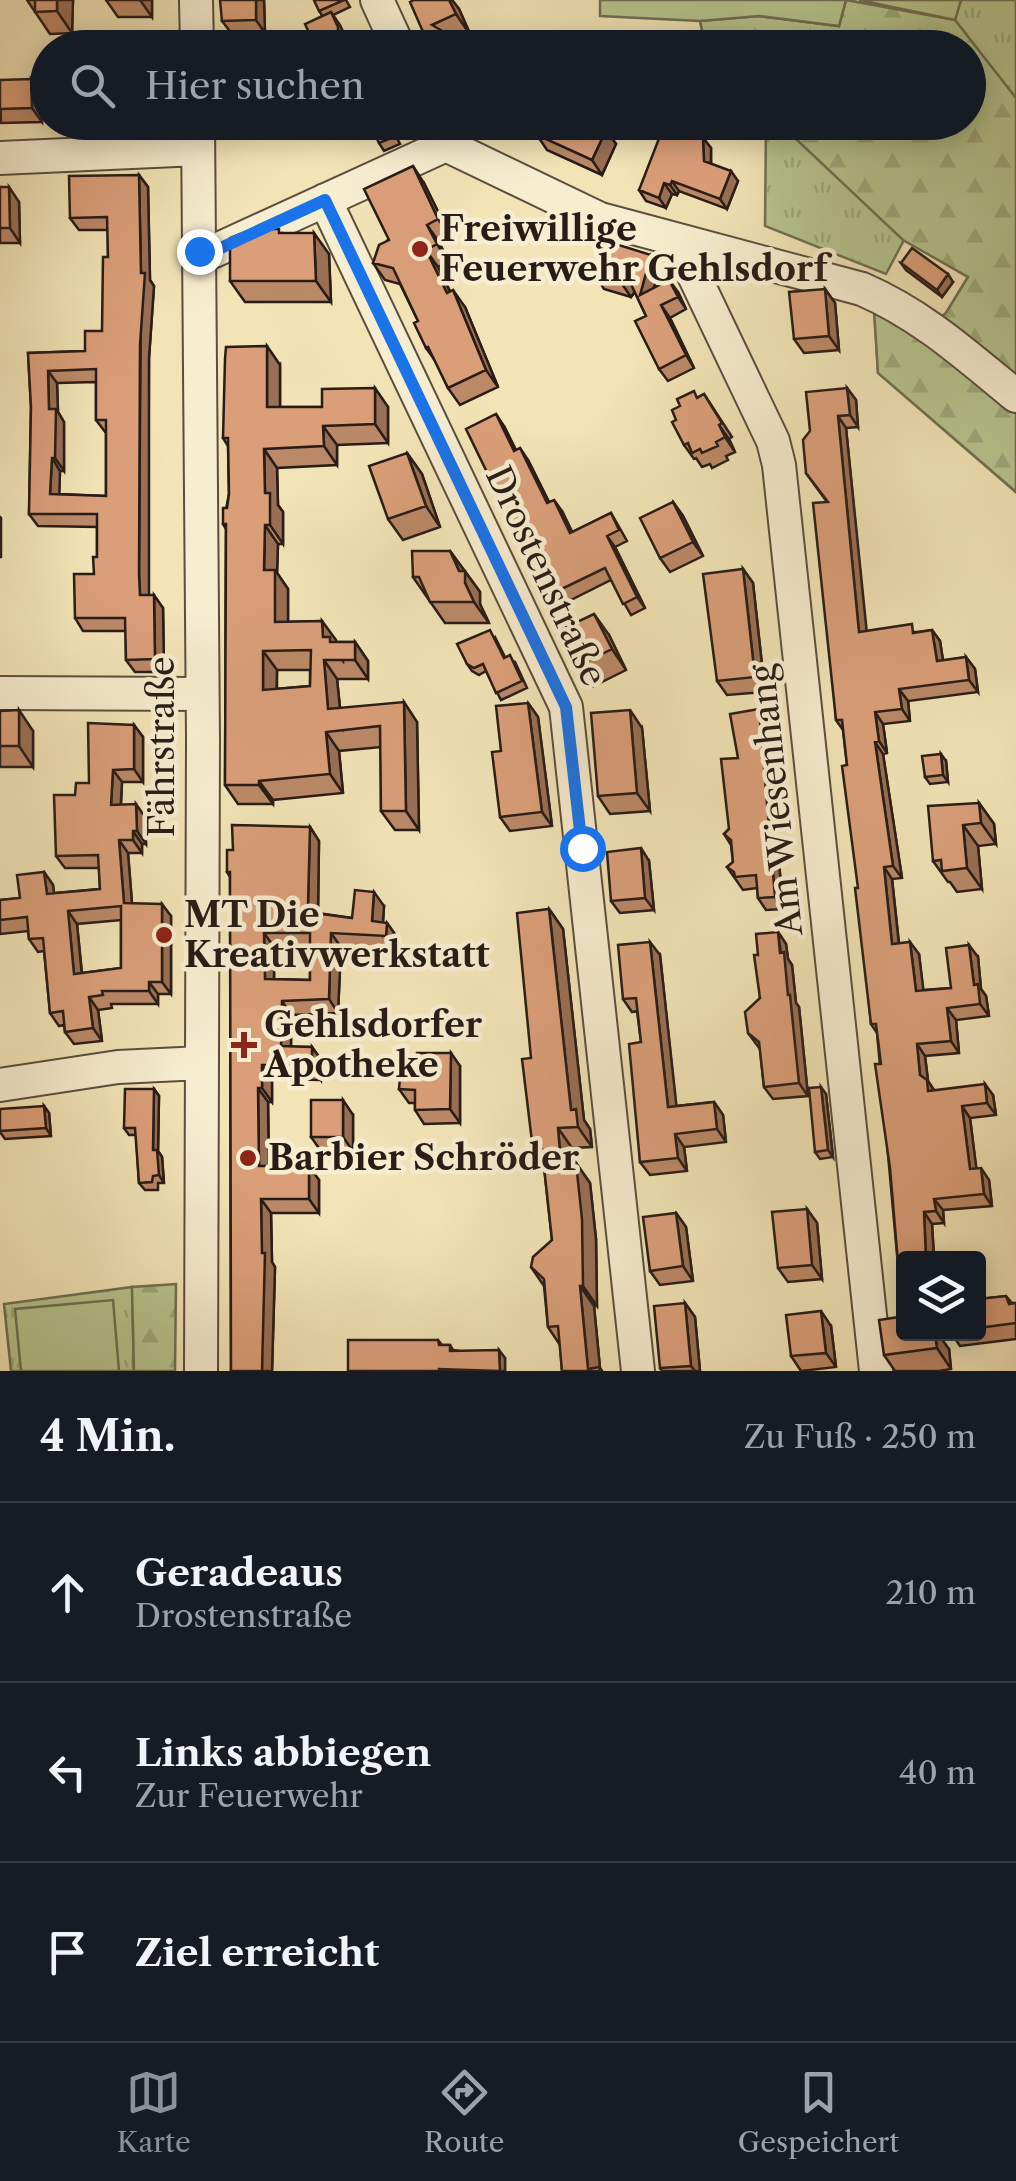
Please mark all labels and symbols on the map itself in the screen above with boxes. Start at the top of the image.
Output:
place label: Freiwillige Feuerwehr Gehlsdorf [440,207,833,290]
route end [177,229,223,275]
marker: Freiwillige Feuerwehr Gehlsdorf [409,238,431,260]
street label: Drostenstraße [477,459,616,692]
street label: Fährstraße [140,657,183,837]
street label: Am Wiesenhang [740,662,811,939]
route start [560,826,606,872]
place label: MT Die Kreativwerkstatt [184,893,490,976]
marker: MT Die Kreativwerkstatt [153,924,175,946]
place label: Gehlsdorfer Apotheke [263,1003,482,1086]
marker: Gehlsdorfer Apotheke [233,1034,255,1056]
place label: Barbier Schröder [268,1136,579,1179]
marker: Barbier Schröder [237,1147,259,1169]

